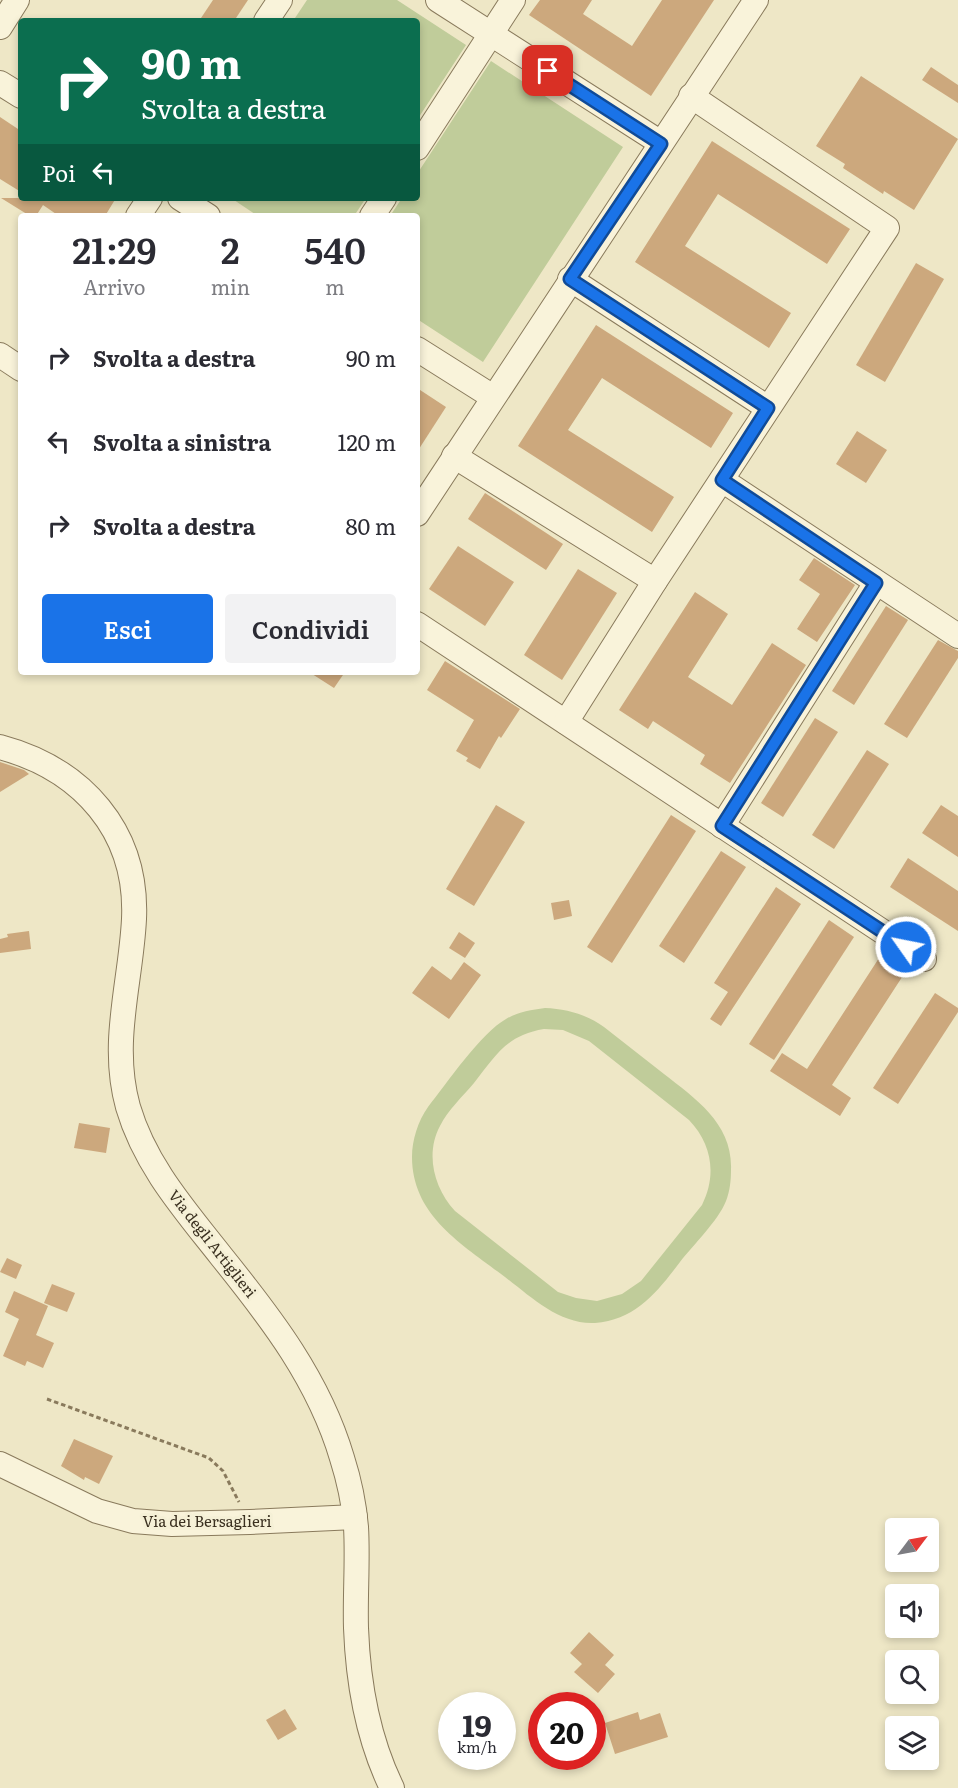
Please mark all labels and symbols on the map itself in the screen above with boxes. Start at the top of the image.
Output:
pin [522,45,573,96]
position arrow [874,915,938,979]
street label: Via degli Artiglieri [164,1184,263,1302]
street label: Via dei Bersaglieri [142,1509,272,1532]
north arrow [885,1518,939,1572]
speed limit sign: 20 [528,1692,606,1770]

